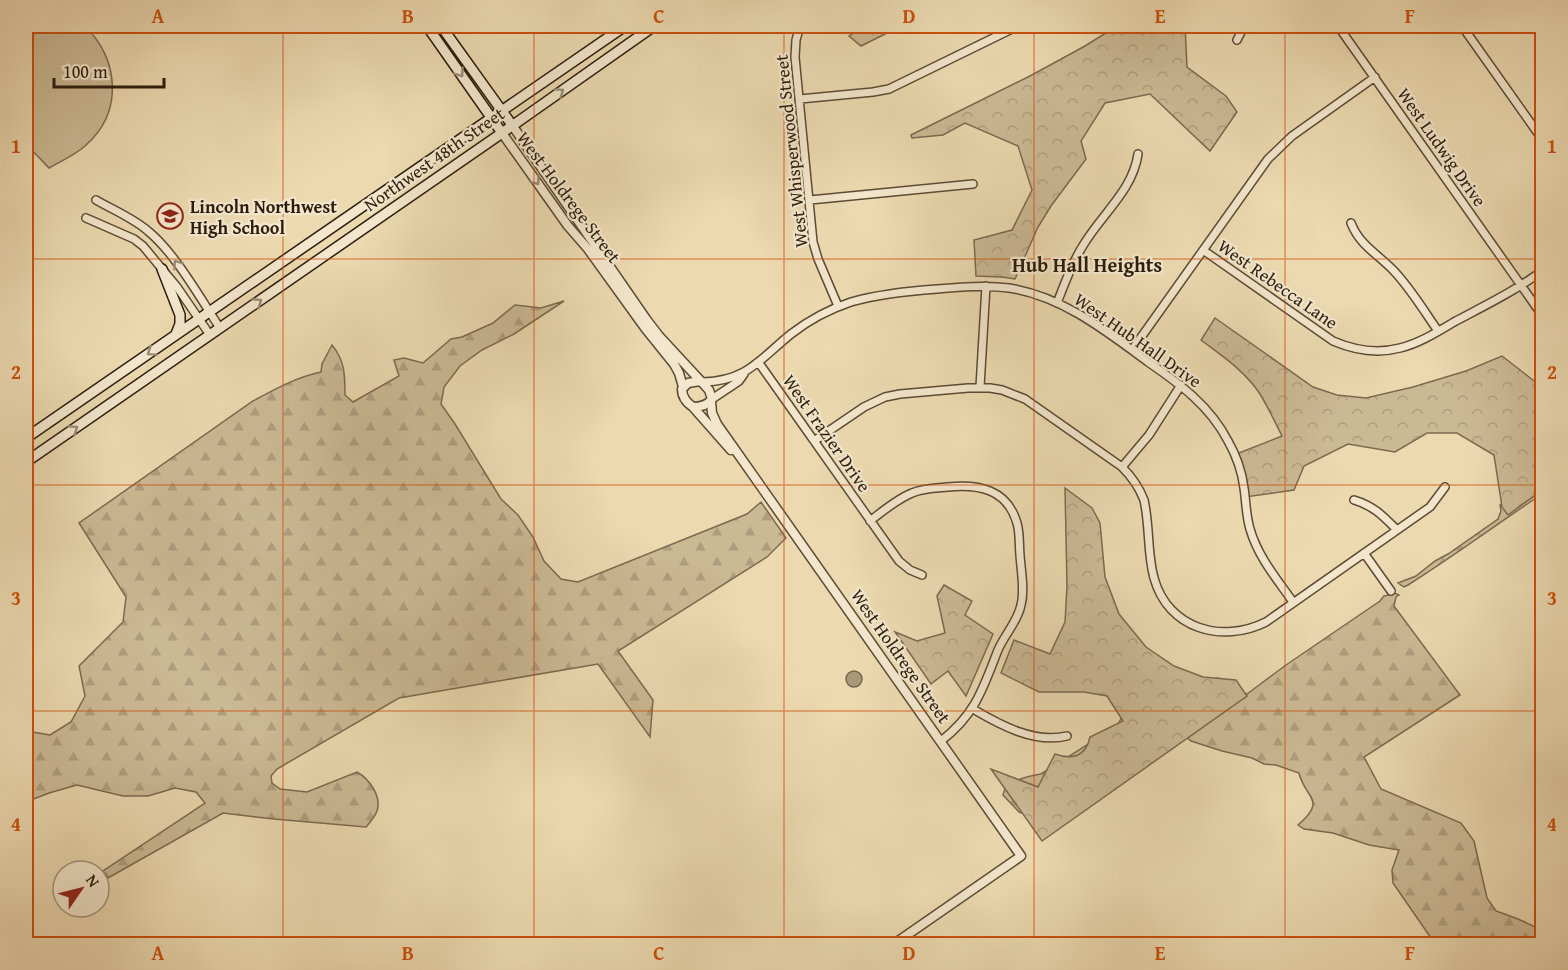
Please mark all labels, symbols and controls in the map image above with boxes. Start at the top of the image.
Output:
text: A [152,1,165,30]
text: B [402,1,414,30]
text: C [653,1,665,30]
text: D [902,1,916,30]
text: E [1155,1,1166,30]
text: F [1405,1,1415,30]
scale bar [54,51,164,89]
street label: West Whisperwood Street [767,53,815,249]
text: 100 m [63,58,108,85]
one-way arrow [453,67,464,78]
street label: West Ludwig Drive [1391,82,1493,212]
one-way arrow [553,88,564,99]
street label: Northwest 48th Street [358,100,510,218]
street label: West Holdrege Street [510,125,628,269]
text: 1 [11,131,21,160]
text: 1 [1547,131,1557,160]
one-way arrow [529,174,540,185]
place label: Lincoln Northwest High School [190,193,337,241]
school or university icon: Lincoln Northwest High School [155,201,185,231]
street label: West Rebecca Lane [1212,232,1344,336]
district label: Hub Hall Heights [1012,250,1162,279]
one-way arrow [173,259,184,270]
street label: West Hub Hall Drive [1069,286,1207,394]
one-way arrow [251,298,262,309]
one-way arrow [147,345,158,356]
text: 2 [11,357,21,386]
text: 2 [1547,357,1557,386]
street label: West Frazier Drive [776,369,878,497]
one-way arrow [67,425,78,436]
text: 3 [11,583,21,612]
street label: West Holdrege Street [844,583,958,729]
text: 3 [1547,583,1557,612]
text: 4 [11,809,21,838]
text: 4 [1547,809,1557,838]
north arrow [51,859,111,919]
text: N [80,869,106,892]
text: A [152,938,165,967]
text: B [402,938,414,967]
text: C [653,938,665,967]
text: D [902,938,916,967]
text: E [1155,938,1166,967]
text: F [1405,938,1415,967]

